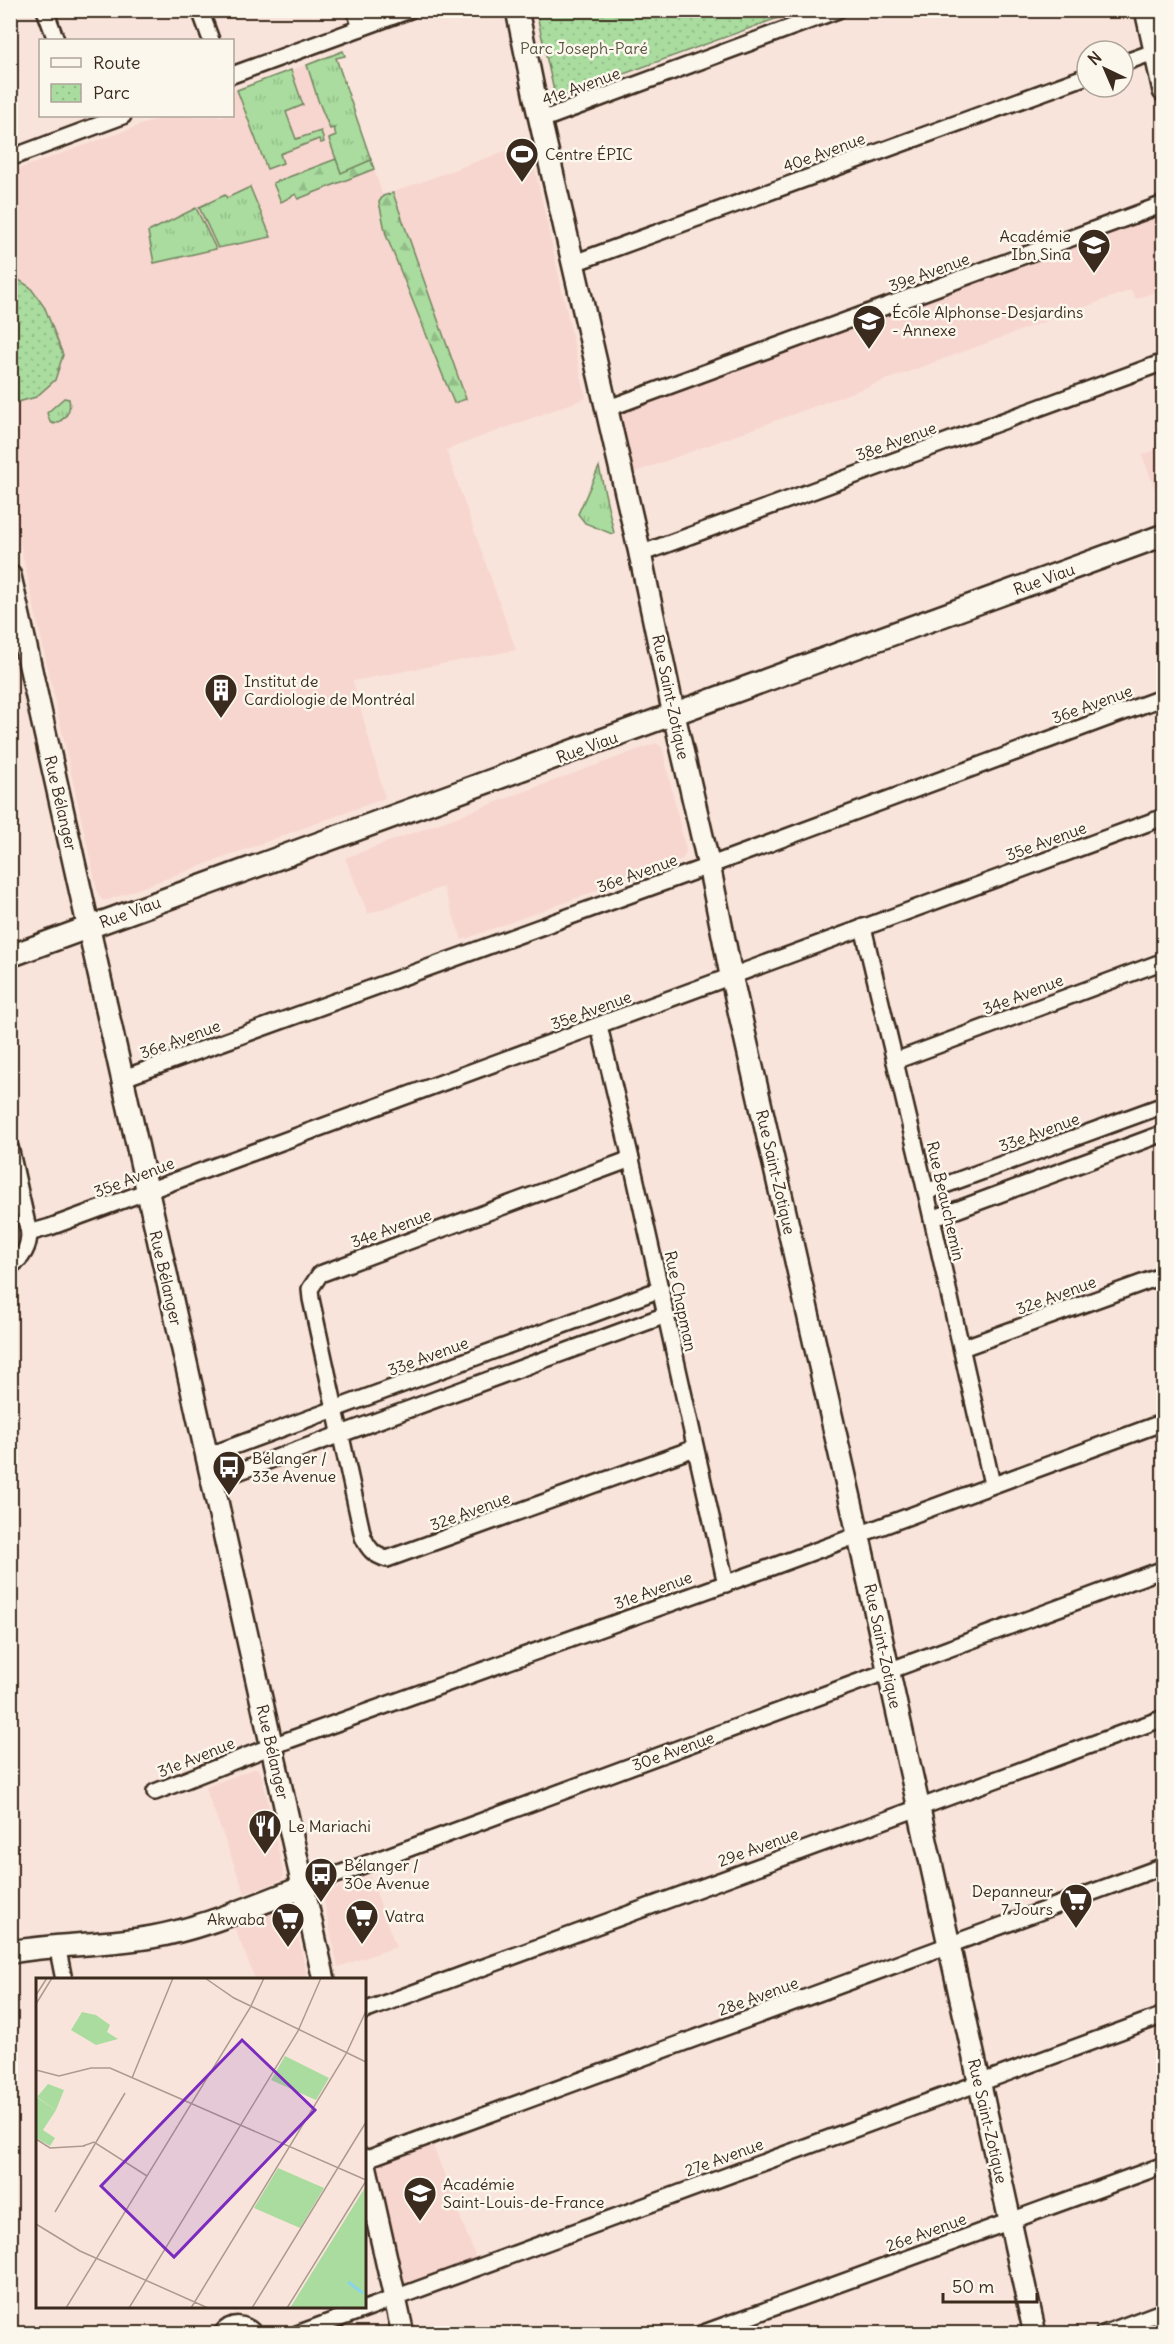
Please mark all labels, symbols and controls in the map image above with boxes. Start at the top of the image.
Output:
park label: Parc Joseph-Paré [520,38,648,58]
legend [39,39,234,117]
north arrow [1075,39,1135,99]
text: N [1084,47,1106,69]
text: Route [93,51,141,74]
street label: 41e Avenue [539,63,623,109]
text: Parc [93,81,130,104]
street label: 40e Avenue [780,128,868,176]
sports icon: Centre ÉPIC [504,136,540,183]
place label: Centre ÉPIC [545,144,633,164]
place label: Académie Ibn Sina [999,226,1071,264]
school or university icon: Académie Ibn Sina [1076,227,1112,274]
street label: 39e Avenue [886,248,972,296]
place label: École Alphonse-Desjardins - Annexe [892,302,1083,340]
school or university icon: École Alphonse-Desjardins - Annexe [851,303,887,350]
street label: 38e Avenue [853,417,939,465]
street label: Rue Viau [1011,559,1077,599]
street label: Rue Saint-Zotique [648,633,694,761]
place label: Institut de Cardiologie de Montréal [244,671,415,709]
building icon: Institut de Cardiologie de Montréal [203,672,239,719]
street label: 36e Avenue [1049,680,1135,728]
street label: Rue Viau [554,727,620,767]
street label: Rue Bélanger [40,754,82,853]
street label: 35e Avenue [1003,817,1089,865]
street label: 36e Avenue [594,849,680,897]
street label: Rue Viau [97,892,163,932]
street label: 34e Avenue [980,970,1066,1018]
street label: 35e Avenue [548,986,634,1034]
street label: 36e Avenue [137,1015,223,1063]
street label: Rue Saint-Zotique [752,1108,800,1236]
street label: 33e Avenue [996,1108,1082,1156]
street label: Rue Beauchemin [923,1139,969,1263]
street label: 35e Avenue [91,1153,177,1201]
street label: 34e Avenue [348,1204,434,1252]
street label: Rue Bélanger [145,1229,187,1328]
street label: Rue Chapman [661,1249,701,1353]
street label: 32e Avenue [1013,1271,1099,1319]
street label: 33e Avenue [385,1332,471,1380]
place label: Bélanger / 33e Avenue [252,1448,336,1486]
bus stop icon: Bélanger / 33e Avenue [211,1449,247,1496]
street label: 32e Avenue [427,1487,513,1535]
street label: 31e Avenue [611,1567,695,1613]
street label: Rue Saint-Zotique [860,1582,906,1710]
street label: Rue Bélanger [252,1703,294,1802]
street label: 30e Avenue [629,1727,717,1775]
street label: 31e Avenue [155,1732,237,1782]
restaurant icon: Le Mariachi [247,1808,283,1855]
place label: Le Mariachi [288,1816,371,1836]
street label: 29e Avenue [715,1823,801,1871]
place label: Bélanger / 30e Avenue [344,1855,430,1893]
bus stop icon: Bélanger / 30e Avenue [303,1856,339,1903]
place label: Depanneur 7 Jours [972,1881,1053,1919]
supermarket icon: Depanneur 7 Jours [1058,1882,1094,1929]
supermarket icon: Vatra [344,1898,380,1945]
supermarket icon: Akwaba [270,1901,306,1948]
place label: Vatra [385,1906,424,1926]
place label: Akwaba [207,1909,265,1929]
street label: 28e Avenue [715,1972,801,2020]
inset map [36,1978,366,2308]
street label: Rue Saint-Zotique [964,2057,1012,2185]
street label: 27e Avenue [682,2134,766,2180]
place label: Académie Saint-Louis-de-France [443,2174,604,2212]
school or university icon: Académie Saint-Louis-de-France [402,2175,438,2222]
street label: 26e Avenue [883,2208,969,2256]
scale bar [943,2266,1038,2304]
text: 50 m [952,2275,994,2298]

